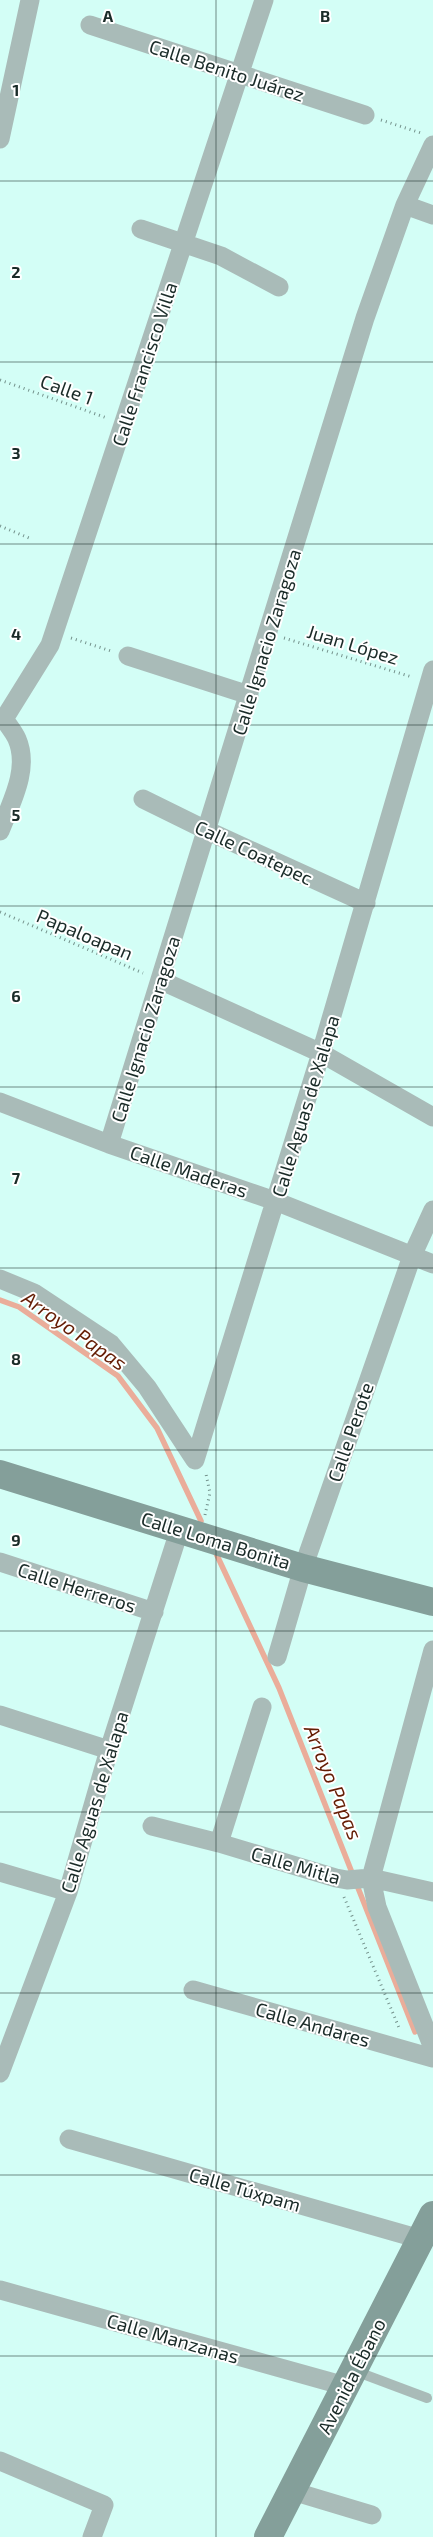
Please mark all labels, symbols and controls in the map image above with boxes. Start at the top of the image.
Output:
text: A [103,6,114,25]
text: B [320,6,330,25]
street label: Calle Benito Juárez [147,34,307,106]
text: 1 [13,80,19,99]
text: 2 [11,262,21,281]
street label: Calle Francisco Villa [107,279,181,449]
street label: Calle 1 [37,369,97,409]
text: 3 [11,443,21,462]
street label: Calle Ignacio Zaragoza [227,546,305,738]
street label: Juan López [304,619,402,669]
text: 4 [11,624,21,643]
text: 5 [12,805,21,824]
street label: Calle Coatepec [192,815,316,889]
street label: Papaloapan [33,903,137,965]
street label: Calle Ignacio Zaragoza [106,933,184,1125]
text: 6 [11,986,21,1005]
street label: Calle Aguas de Xalapa [266,1012,344,1200]
street label: Calle Maderas [127,1140,251,1202]
text: 7 [12,1168,21,1187]
water label: Arroyo Papas [17,1285,132,1376]
text: 8 [11,1349,21,1368]
street label: Calle Perote [322,1379,378,1485]
street label: Calle Loma Bonita [139,1506,293,1574]
text: 9 [11,1530,21,1549]
street label: Calle Herreros [15,1557,139,1617]
street label: Calle Aguas de Xalapa [55,1708,133,1896]
water label: Arroyo Papas [299,1720,368,1843]
street label: Calle Mitla [249,1841,343,1889]
street label: Calle Andares [253,1997,373,2051]
street label: Calle Túxpam [187,2162,303,2216]
street label: Calle Manzanas [104,2308,242,2368]
street label: Avenida Ébano [312,2314,390,2438]

